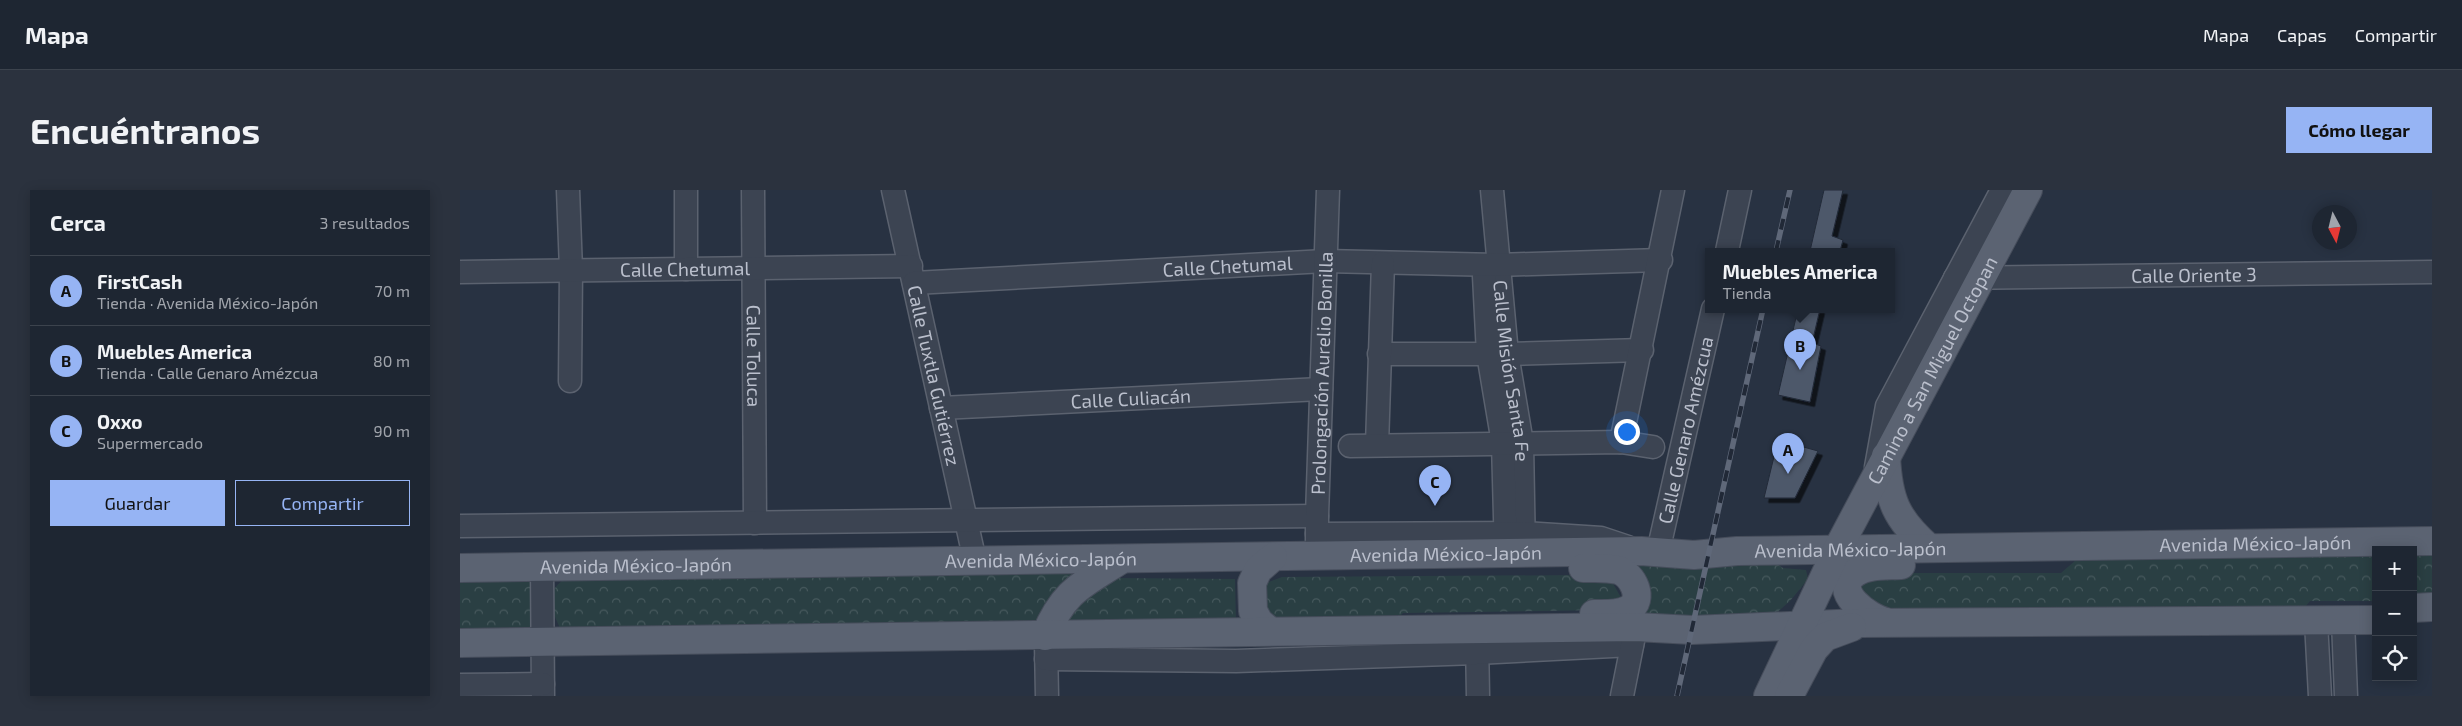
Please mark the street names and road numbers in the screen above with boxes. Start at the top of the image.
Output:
street label: Calle Chetumal [1162,251,1293,281]
street label: Prolongación Aurelio Bonilla [1306,251,1337,495]
street label: Camino a San Miguel Octopan [1862,252,2002,488]
street label: Calle Chetumal [620,256,750,281]
street label: Calle Oriente 3 [2131,262,2257,287]
street label: Calle Misión Santa Fe [1489,279,1534,462]
street label: Calle Tuxtla Gutiérrez [903,283,966,468]
street label: Calle Toluca [743,305,766,407]
street label: Calle Genaro Amézcua [1653,334,1717,526]
street label: Calle Culiacán [1070,384,1191,413]
street label: Avenida México-Japón [2159,530,2352,556]
street label: Avenida México-Japón [1754,536,1947,562]
street label: Avenida México-Japón [1350,540,1542,566]
street label: Avenida México-Japón [945,546,1137,572]
street label: Avenida México-Japón [540,552,732,578]

